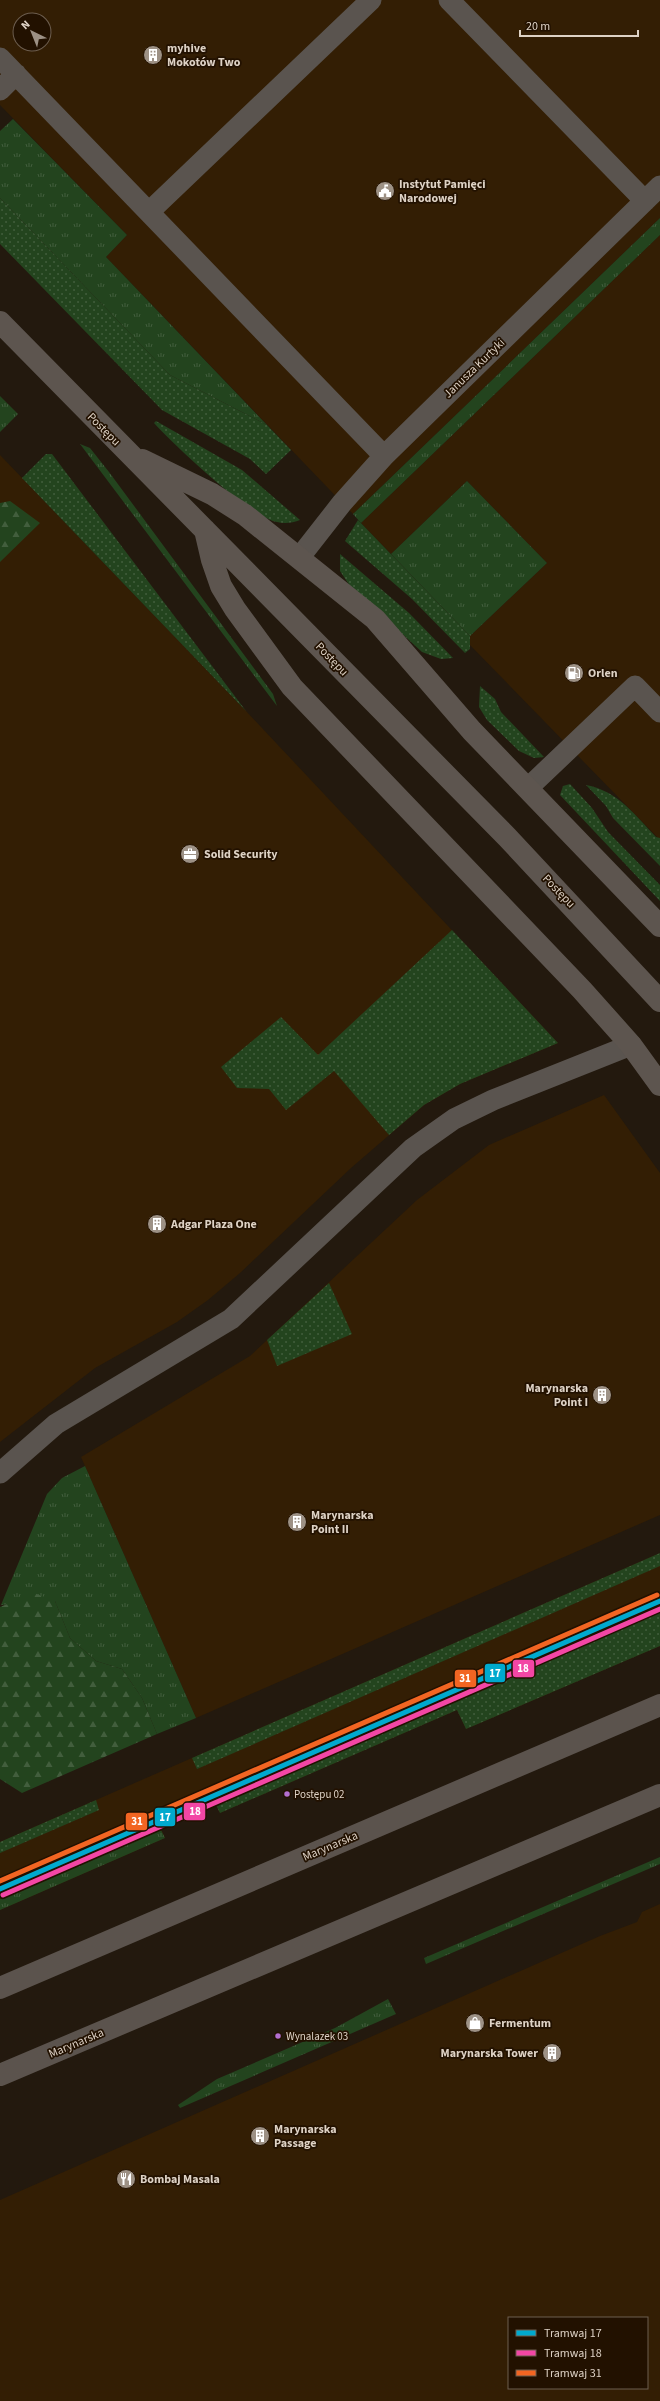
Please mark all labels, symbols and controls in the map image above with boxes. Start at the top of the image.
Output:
north arrow [12,12,52,52]
scale bar [520,12,638,38]
text: N [18,17,33,33]
text: 20 m [526,18,550,35]
place label: myhive Mokotów Two [167,40,241,71]
building icon: myhive Mokotów Two [142,44,164,66]
place label: Instytut Pamięci Narodowej [399,176,486,207]
public building icon: Instytut Pamięci Narodowej [374,180,396,202]
street label: Janusza Kurtyki [440,335,509,402]
street label: Postępu [83,409,124,450]
street label: Postępu [311,639,352,680]
fuel station icon: Orlen [563,662,585,684]
place label: Orlen [588,665,618,682]
office icon: Solid Security [179,843,201,865]
place label: Solid Security [204,846,278,863]
street label: Postępu [538,871,579,912]
building icon: Adgar Plaza One [146,1213,168,1235]
place label: Adgar Plaza One [170,1216,257,1233]
place label: Marynarska Point I [525,1380,588,1411]
building icon: Marynarska Point I [591,1384,613,1406]
place label: Marynarska Point II [311,1507,374,1538]
building icon: Marynarska Point II [286,1511,308,1533]
line badge: 18 [512,1659,535,1678]
text: 18 [517,1661,529,1676]
line badge: 17 [484,1663,506,1683]
text: 17 [489,1666,501,1681]
line badge: 31 [454,1669,477,1688]
text: 31 [459,1671,471,1686]
place label: Postępu 02 [294,1787,345,1802]
marker: Postępu 02 [282,1789,292,1799]
line badge: 18 [183,1802,206,1821]
text: 18 [189,1804,201,1819]
line badge: 17 [154,1807,176,1827]
text: 17 [159,1810,171,1825]
line badge: 31 [125,1812,148,1831]
text: 31 [131,1814,143,1829]
street label: Marynarska [300,1827,360,1866]
shop icon: Fermentum [464,2012,486,2034]
place label: Fermentum [489,2015,551,2032]
street label: Marynarska [46,2024,106,2063]
place label: Wynalazek 03 [286,2029,348,2044]
marker: Wynalazek 03 [273,2031,283,2041]
building icon: Marynarska Tower [541,2042,563,2064]
place label: Marynarska Tower [441,2045,538,2062]
place label: Marynarska Passage [274,2121,337,2152]
building icon: Marynarska Passage [249,2125,271,2147]
restaurant icon: Bombaj Masala [115,2168,137,2190]
place label: Bombaj Masala [140,2171,220,2188]
legend [508,2317,648,2389]
text: Tramwaj 17 [544,2325,602,2342]
text: Tramwaj 18 [544,2345,602,2362]
text: Tramwaj 31 [544,2365,602,2382]

